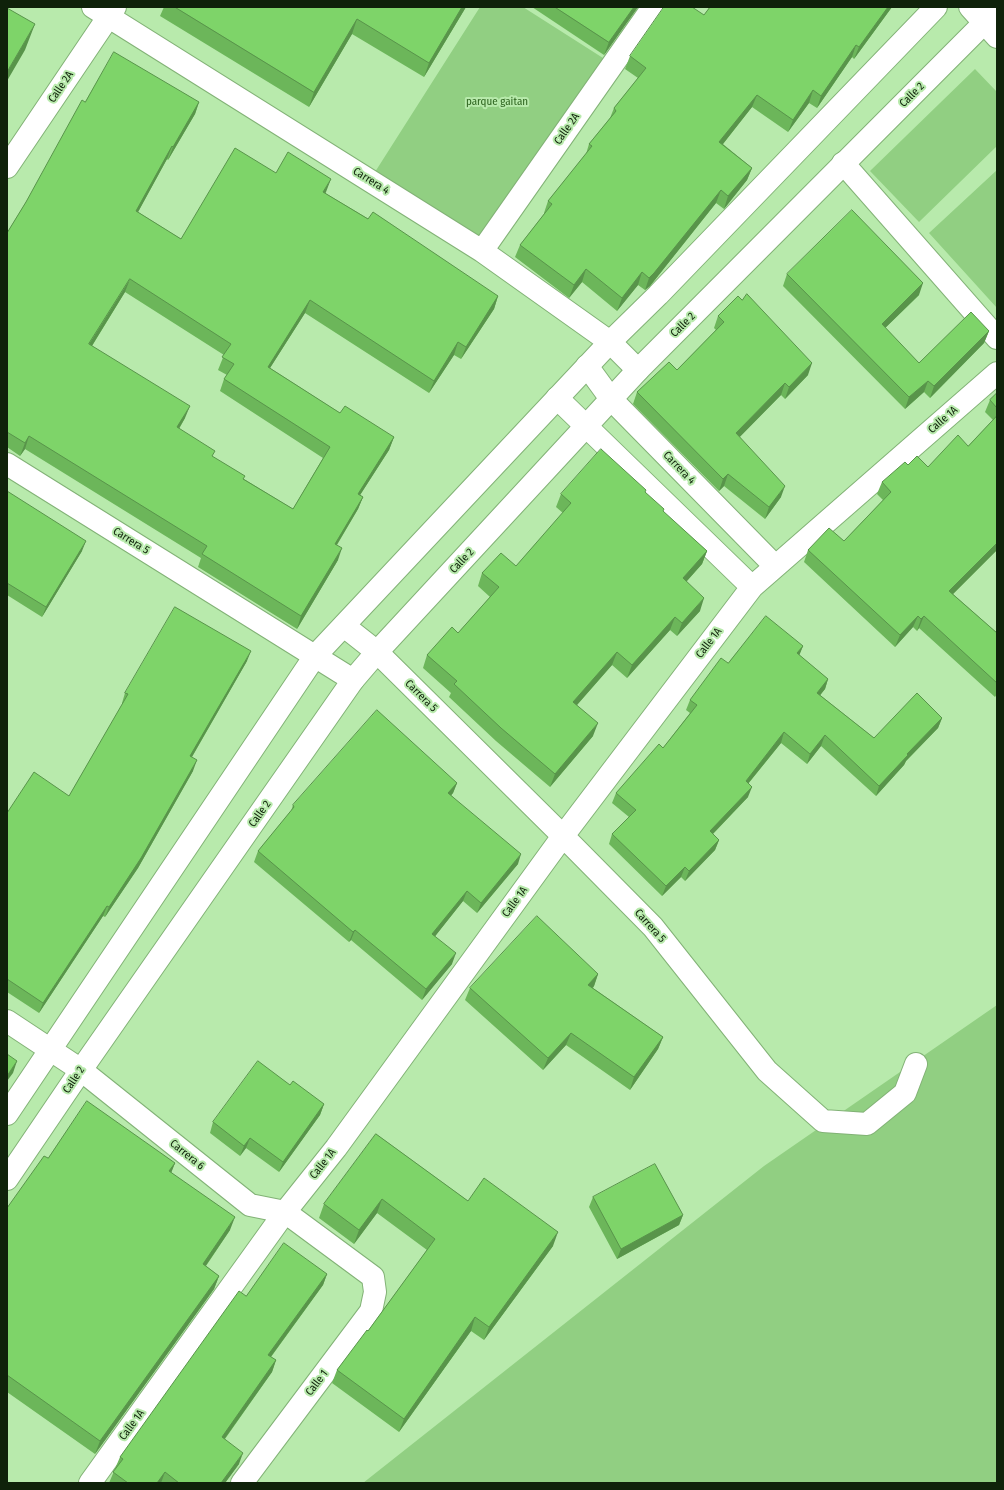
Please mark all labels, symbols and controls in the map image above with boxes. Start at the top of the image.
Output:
street label: Calle 2A [46,69,76,105]
street label: Calle 2 [897,80,927,110]
park label: parque gaitan [466,95,528,109]
street label: Calle 2A [552,111,582,147]
street label: Carrera 4 [350,165,392,197]
street label: Calle 2 [668,310,698,340]
street label: Calle 1A [926,404,960,436]
street label: Carrera 4 [660,449,698,487]
street label: Carrera 5 [110,525,152,557]
street label: Calle 2 [447,546,477,576]
street label: Calle 1A [693,625,725,661]
street label: Carrera 5 [402,677,440,715]
street label: Calle 2 [246,798,274,830]
street label: Calle 1A [499,884,531,920]
street label: Carrera 5 [632,907,668,945]
street label: Calle 2 [60,1064,88,1096]
street label: Carrera 6 [167,1137,207,1173]
street label: Calle 1A [307,1146,339,1182]
street label: Calle 1 [303,1368,331,1398]
street label: Calle 1A [116,1407,148,1443]

